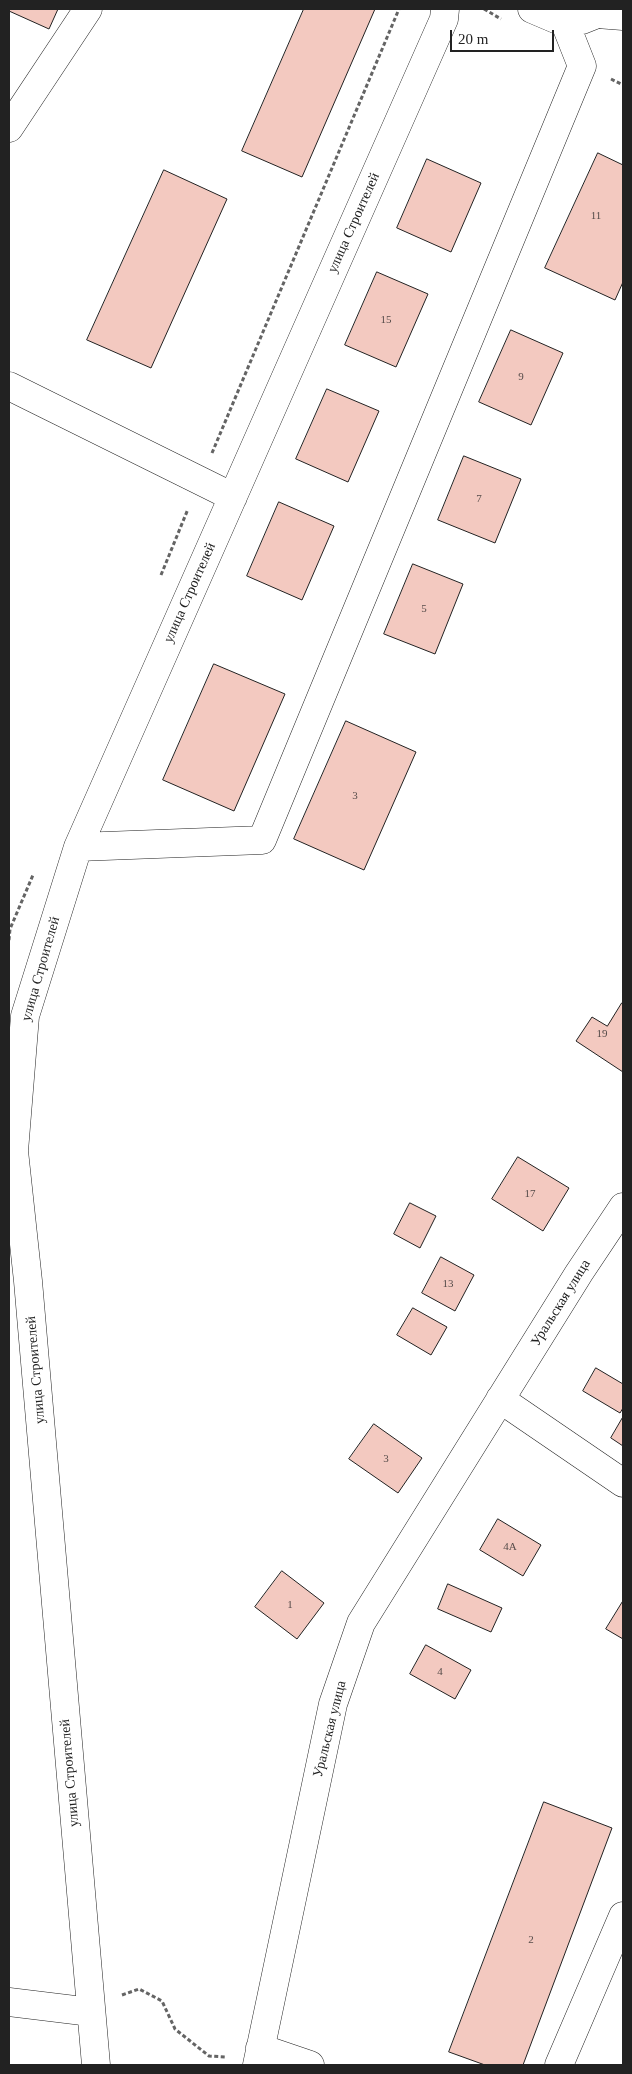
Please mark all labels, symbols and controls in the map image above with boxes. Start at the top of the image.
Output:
scale bar [452,20,556,52]
text: 20 m [458,31,488,47]
street label: улица Строителей [324,170,384,276]
house number: 11 [591,209,601,223]
house number: 15 [381,313,392,327]
house number: 9 [518,370,524,384]
house number: 7 [476,492,482,506]
street label: улица Строителей [160,540,220,646]
house number: 5 [421,602,427,616]
house number: 3 [352,789,358,803]
street label: улица Строителей [18,915,64,1023]
house number: 19 [596,1027,608,1041]
house number: 17 [524,1187,536,1201]
street label: Уральская улица [528,1257,594,1349]
house number: 13 [442,1277,453,1291]
street label: улица Строителей [23,1315,49,1425]
house number: 3 [383,1452,389,1466]
house number: 4А [503,1540,517,1554]
house number: 1 [287,1598,293,1612]
house number: 4 [437,1665,443,1679]
street label: Уральская улица [310,1679,350,1779]
street label: улица Строителей [57,1718,83,1828]
house number: 2 [528,1933,534,1947]

